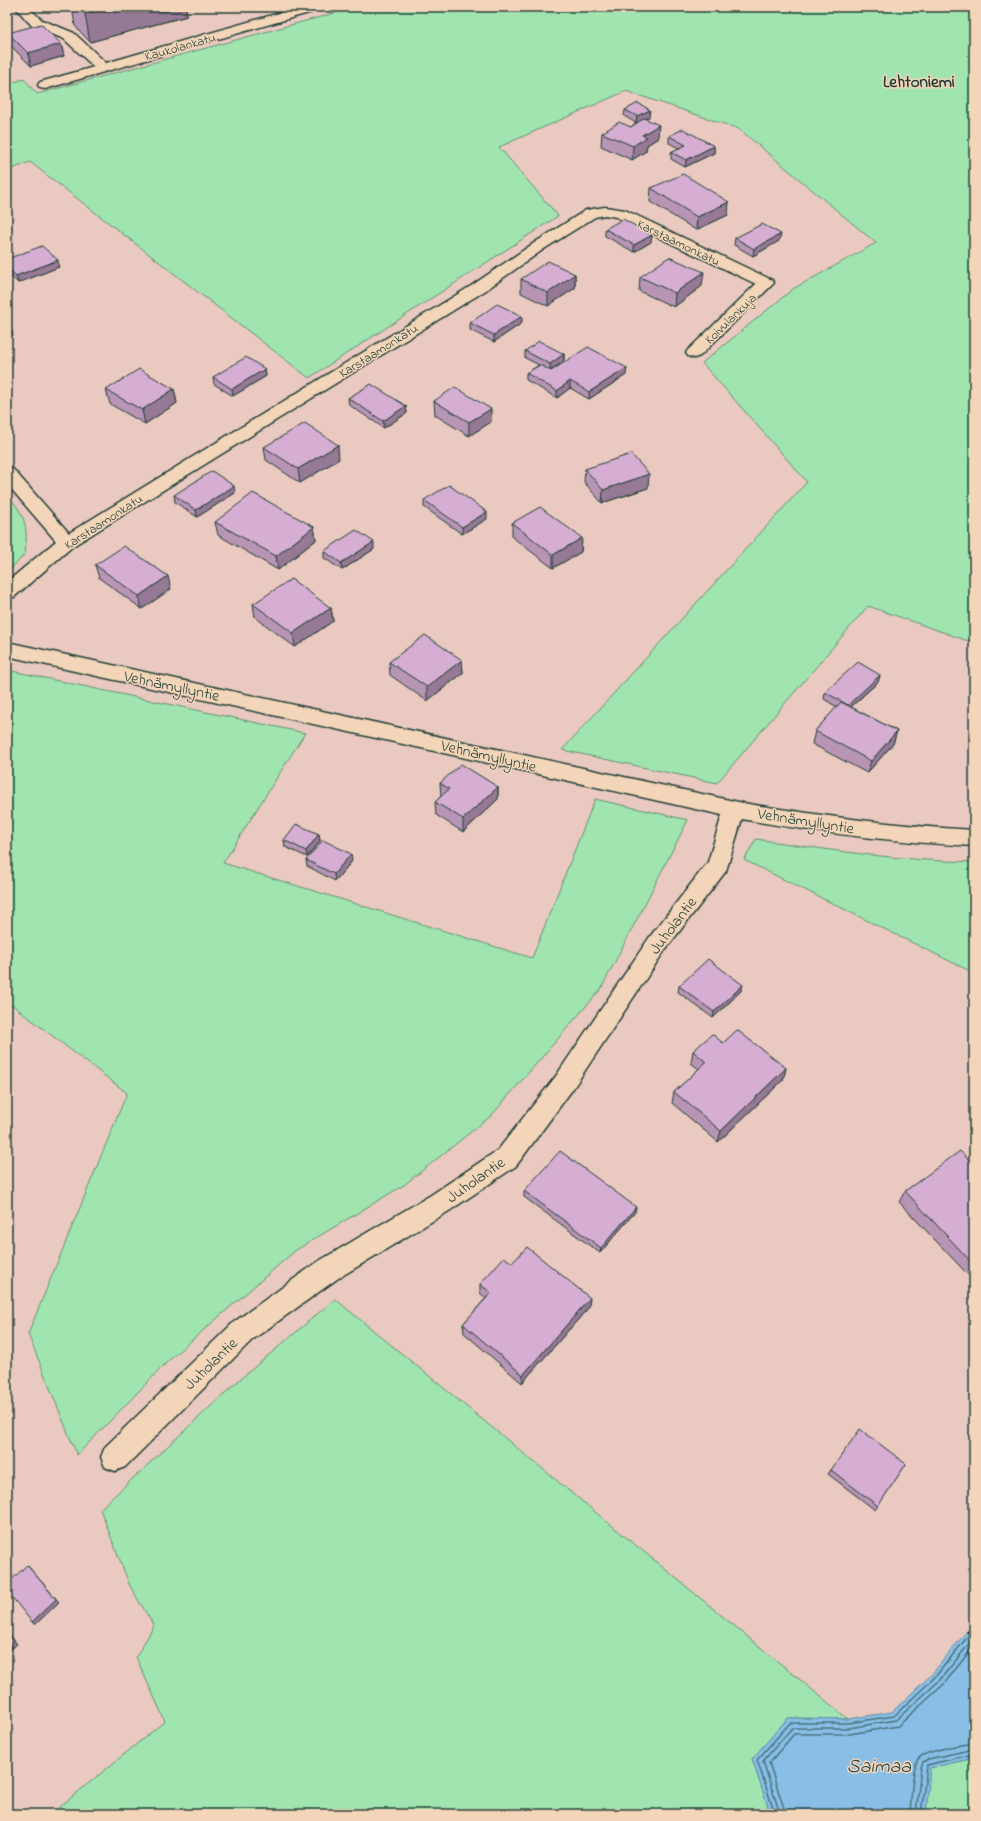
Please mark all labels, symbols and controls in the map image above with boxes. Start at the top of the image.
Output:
street label: Kaukolankatu [143,28,218,67]
district label: Lehtoniemi [883,70,955,95]
street label: Karstaamonkatu [634,215,723,272]
street label: Koivulankuja [701,289,761,349]
street label: Karstaamonkatu [336,319,422,383]
street label: Karstaamonkatu [61,490,147,555]
street label: Vehnämyllyntie [121,665,222,709]
street label: Vehnämyllyntie [438,734,539,780]
street label: Vehnämyllyntie [755,802,856,842]
street label: Juholantie [644,892,704,960]
street label: Juholantie [442,1151,511,1210]
street label: Juholantie [179,1332,244,1396]
water label: Saimaa [847,1753,912,1782]

